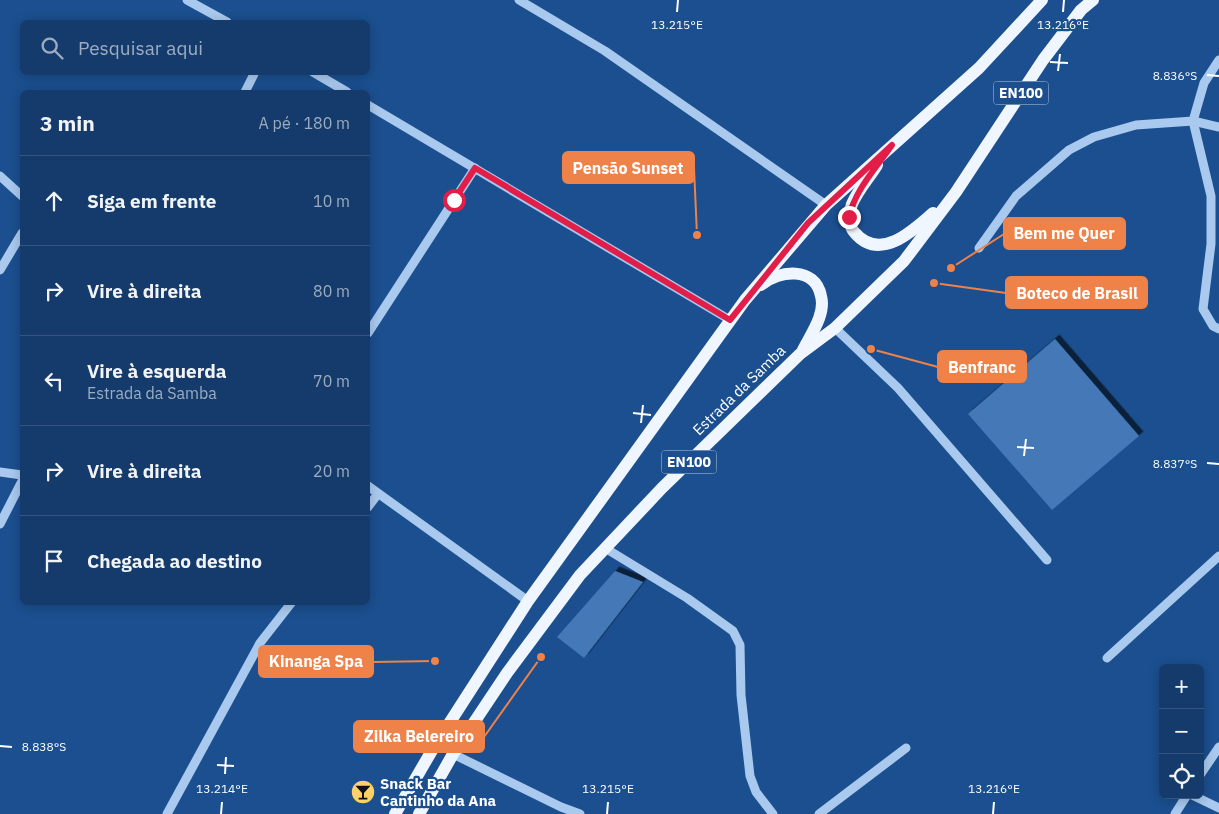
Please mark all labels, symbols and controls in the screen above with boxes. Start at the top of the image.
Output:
text: 13.215°E [651,17,703,32]
text: 13.216°E [1037,17,1089,32]
search box [20,20,370,75]
icon: search [38,34,66,62]
text: Pesquisar aqui [78,36,203,60]
text: 8.836°S [1153,68,1197,83]
road number: EN100 [994,82,1048,105]
text: 3 min [40,109,95,137]
text: A pé · 180 m [259,113,350,133]
callout: Pensão Sunset [563,152,694,183]
text: Pensão Sunset [573,158,683,178]
icon: ahead [40,187,68,215]
text: Siga em frente [87,189,217,213]
route start [443,189,466,212]
text: 10 m [313,191,350,211]
route end [838,206,861,229]
callout: Bem me Quer [1004,218,1125,249]
text: Bem me Quer [1013,223,1115,243]
icon: right [40,277,68,305]
callout: Boteco de Brasil [1006,277,1147,308]
text: Vire à direita [87,279,202,303]
text: 80 m [313,281,350,301]
text: Boteco de Brasil [1016,283,1138,303]
street label: Estrada da Samba [689,341,789,439]
callout: Benfranc [938,351,1026,382]
text: Benfranc [948,357,1016,377]
text: Vire à esquerda [87,359,227,383]
icon: left [40,367,68,395]
text: 70 m [313,371,350,391]
text: Estrada da Samba [87,383,217,403]
road number: EN100 [662,451,716,474]
text: 8.837°S [1153,456,1197,471]
icon: right [40,457,68,485]
text: Vire à direita [87,459,202,483]
text: 20 m [313,461,350,481]
icon: arrive [40,547,68,575]
text: Chegada ao destino [87,549,262,573]
callout: Kinanga Spa [259,646,373,677]
text: Kinanga Spa [269,651,363,671]
map controls [1159,664,1204,799]
button: + [1159,664,1204,709]
button: − [1159,709,1204,754]
callout: Zilka Belereiro [354,721,484,752]
text: Zilka Belereiro [364,726,474,746]
text: 8.838°S [22,739,66,754]
button: locate [1159,754,1204,799]
place label: Snack Bar Cantinho da Ana [380,774,497,810]
bar icon: Snack Bar Cantinho da Ana [350,779,376,805]
text: 13.214°E [196,781,248,796]
text: 13.215°E [582,781,634,796]
text: 13.216°E [968,781,1020,796]

